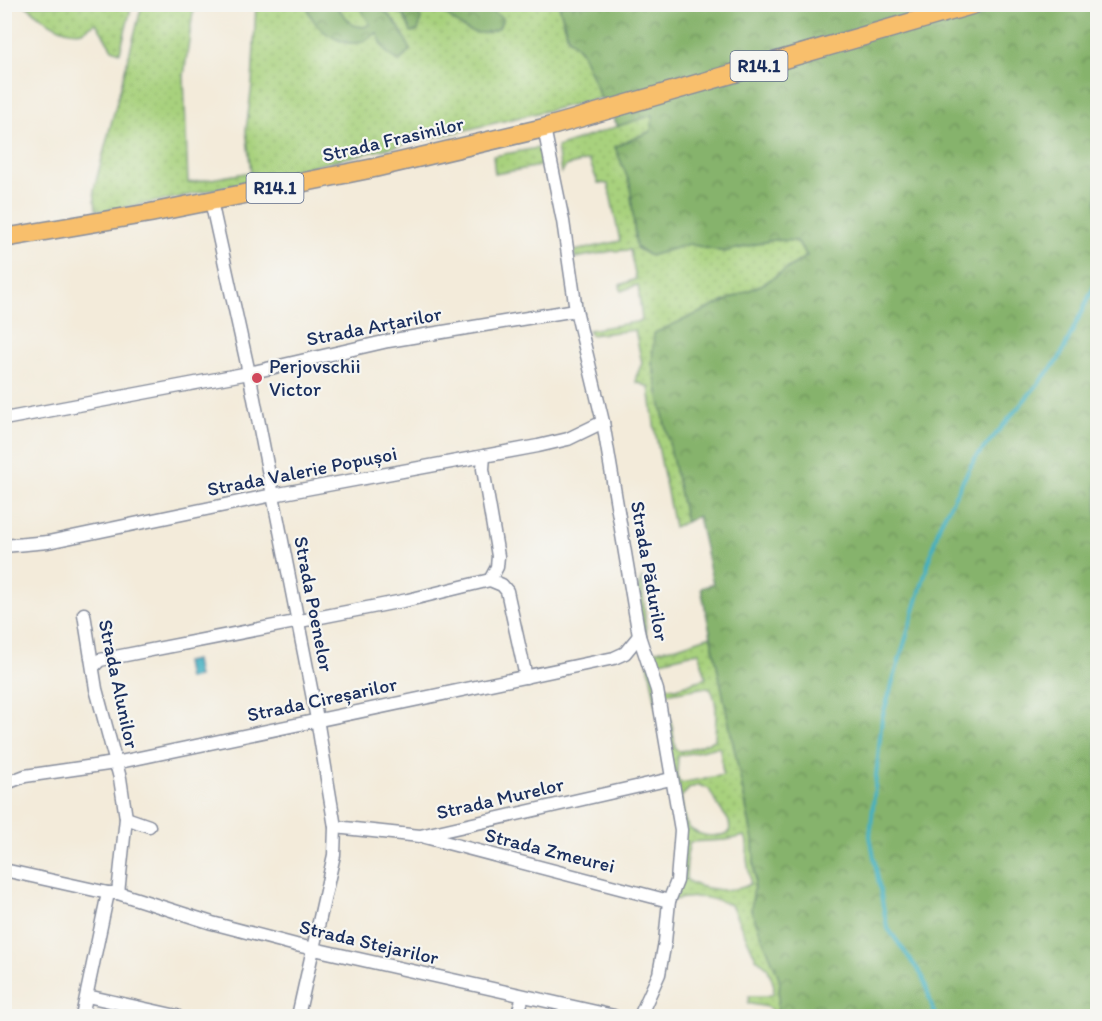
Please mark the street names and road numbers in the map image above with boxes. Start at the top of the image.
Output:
road number: R14.1 [730,51,788,81]
street label: Strada Frasinilor [320,111,466,167]
road number: R14.1 [246,173,304,203]
street label: Strada Arțarilor [304,301,444,351]
street label: Strada Valerie Popușoi [205,441,399,501]
street label: Strada Pădurilor [626,499,674,643]
street label: Strada Poenelor [289,534,339,674]
street label: Strada Alunilor [94,617,144,751]
street label: Strada Cireșarilor [245,671,399,727]
street label: Strada Murelor [434,772,566,824]
street label: Strada Zmeurei [483,822,617,878]
street label: Strada Stejarilor [297,914,441,970]

